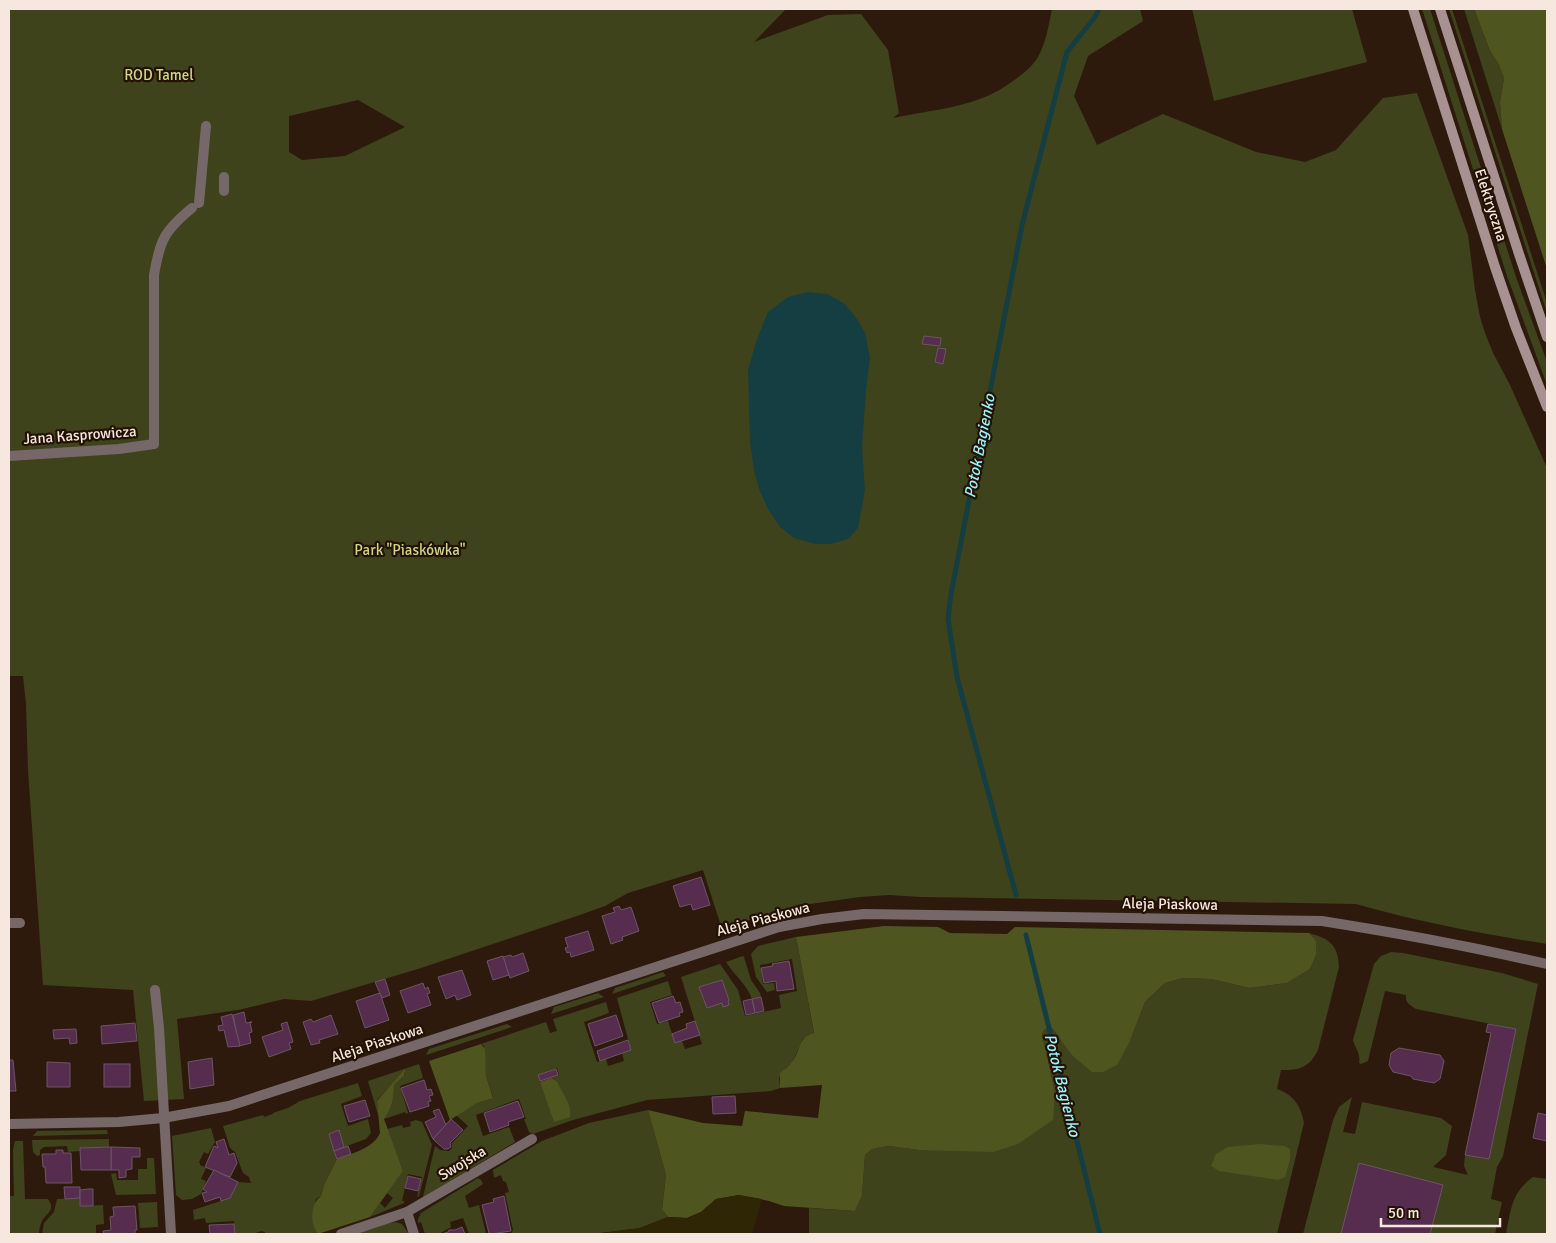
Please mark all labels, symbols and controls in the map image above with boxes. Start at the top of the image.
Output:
park label: ROD Tamel [124,66,194,84]
street label: Elektryczna [1471,166,1511,244]
water label: Potok Bagienko [960,392,1000,500]
street label: Jana Kasprowicza [23,422,137,448]
park label: Park "Piaskówka" [354,541,466,559]
street label: Aleja Piaskowa [1122,894,1218,914]
street label: Aleja Piaskowa [714,898,812,940]
street label: Aleja Piaskowa [329,1020,425,1066]
water label: Potok Bagienko [1040,1032,1085,1139]
street label: Swojska [435,1142,489,1184]
scale bar [1381,1196,1500,1228]
text: 50 m [1388,1204,1419,1222]

